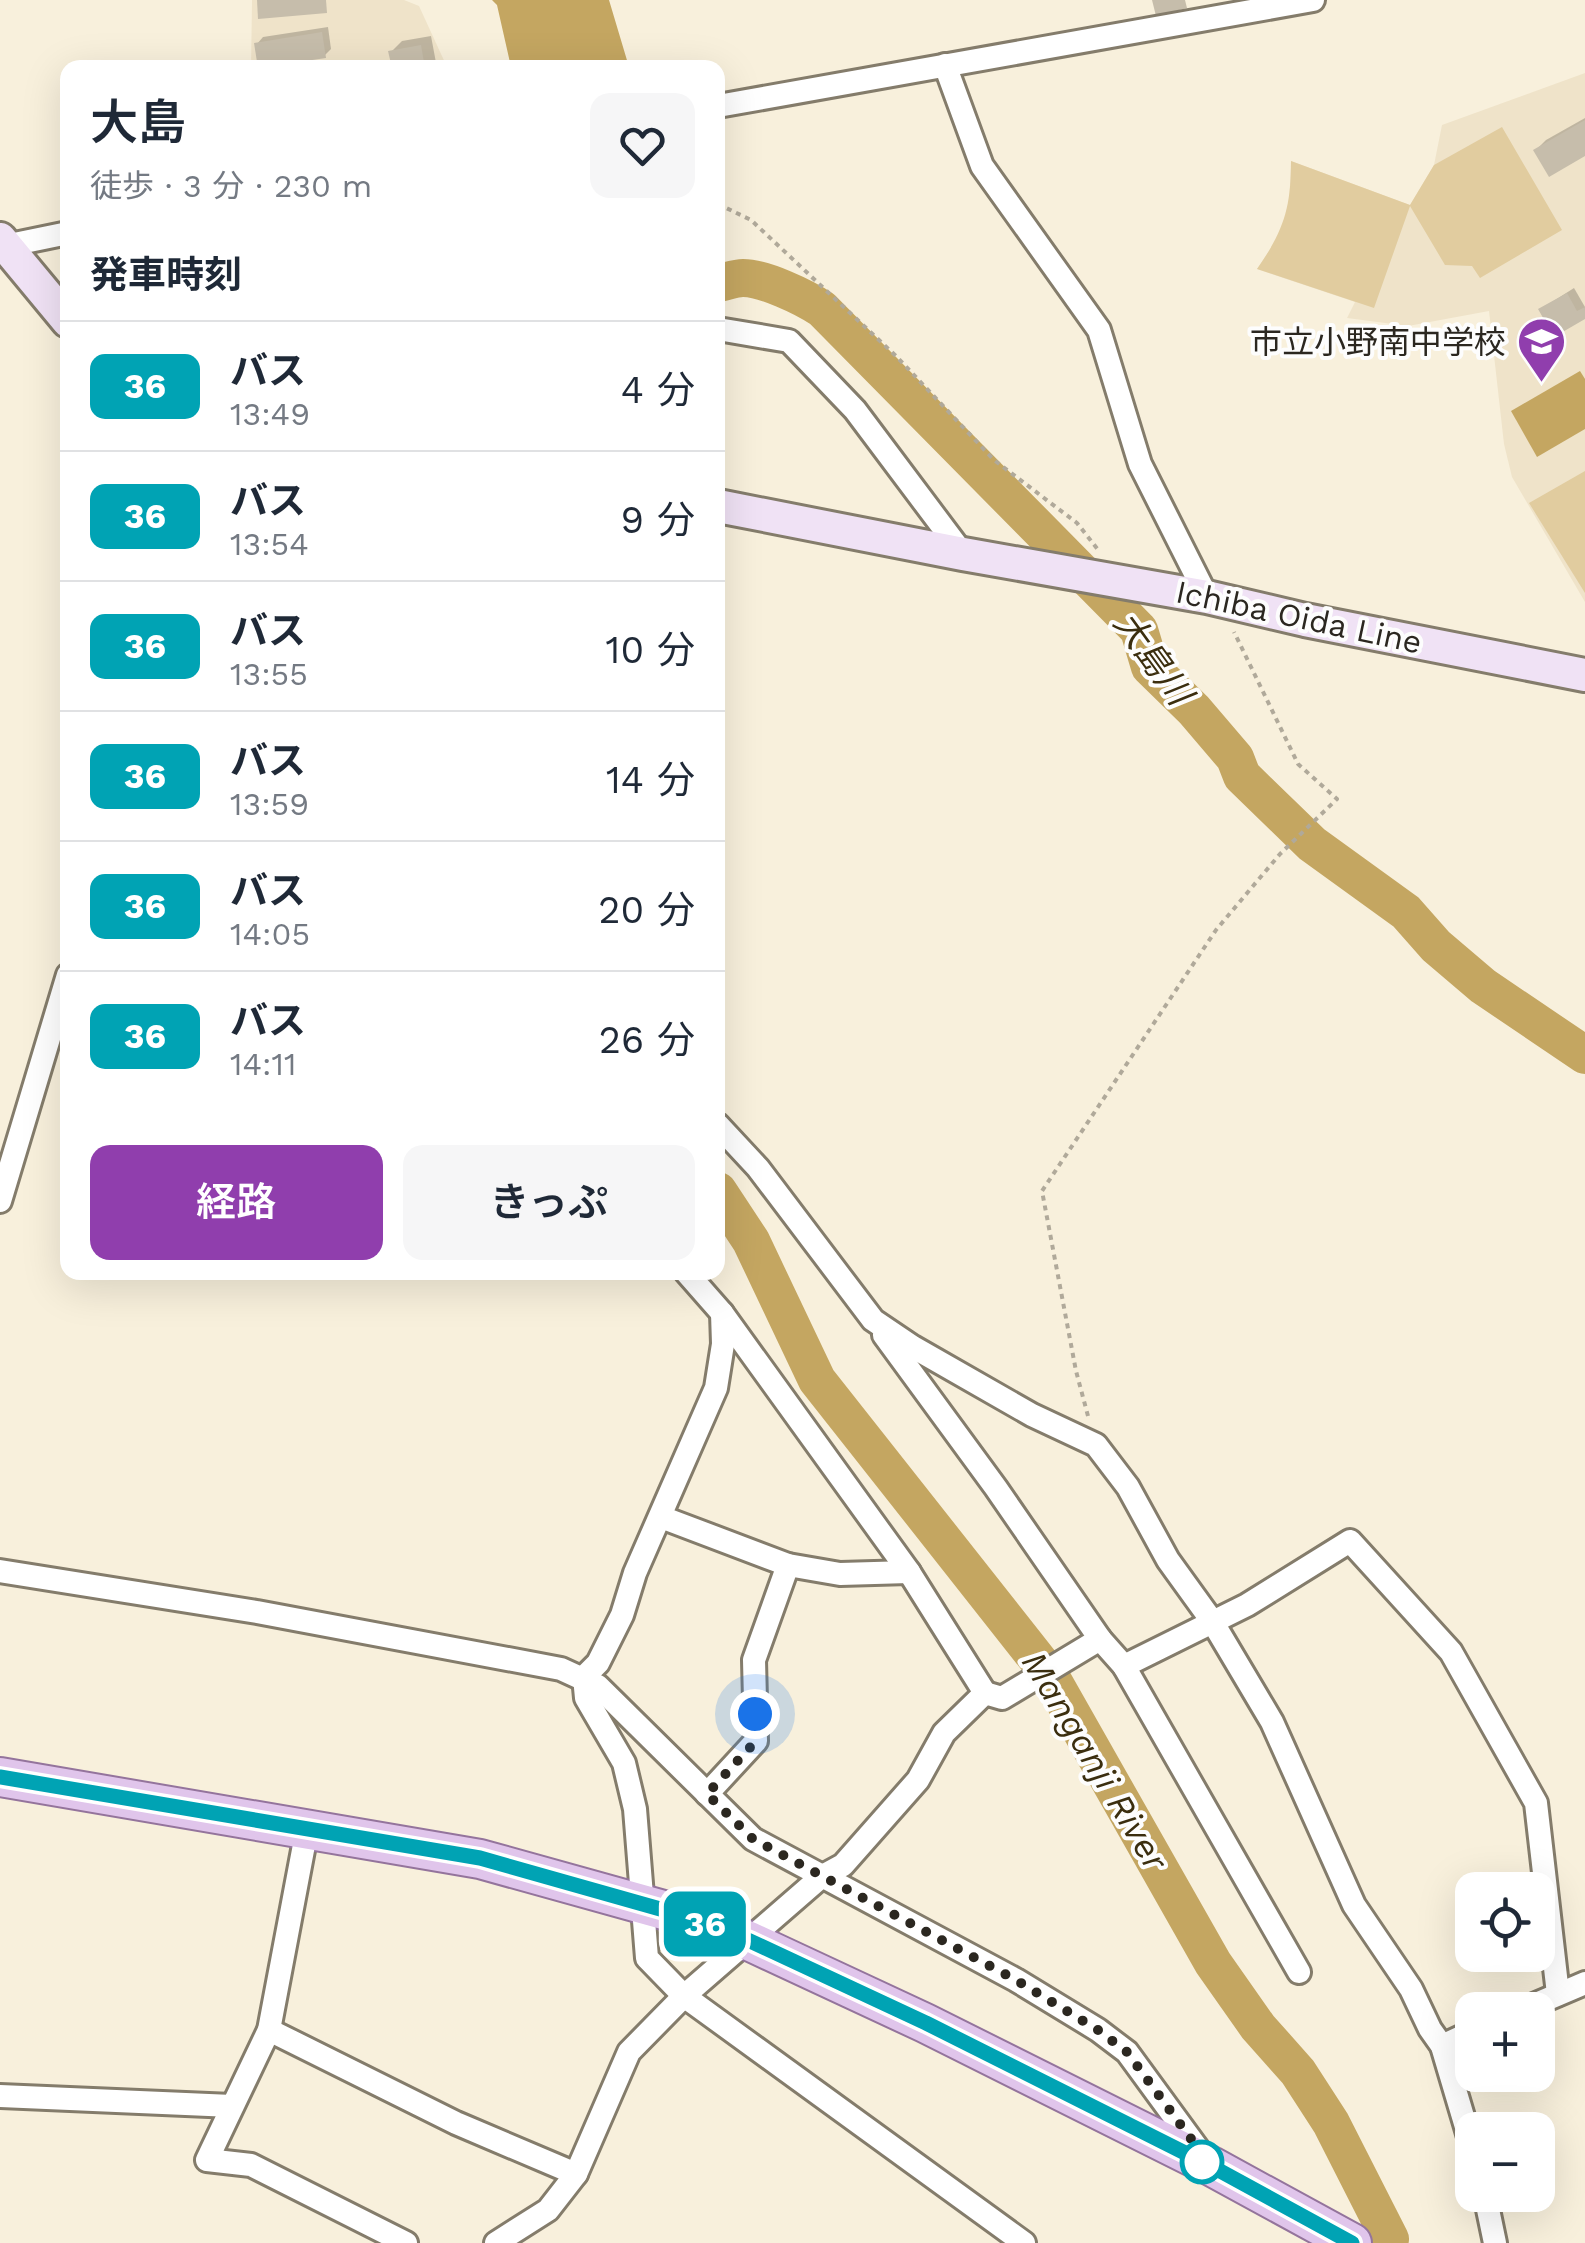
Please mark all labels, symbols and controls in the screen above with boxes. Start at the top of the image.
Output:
button: heart [590,93,695,198]
text: 大島 [90,94,186,151]
text: 徒歩 · 3 分 · 230 m [90,167,372,205]
text: 発車時刻 [90,253,242,297]
school or university icon: 市立小野南中学校 [1515,316,1567,384]
place label: 市立小野南中学校 [1250,323,1506,361]
text: バス [230,349,306,393]
text: 36 [124,365,166,407]
text: 4 分 [621,368,695,412]
text: 13:49 [230,395,310,433]
text: バス [230,479,306,523]
text: 36 [124,495,166,537]
text: 9 分 [621,498,695,542]
text: 13:54 [230,525,309,563]
street label: Ichiba Oida Line [1173,572,1425,662]
water label: 大島川 [1105,603,1203,716]
text: バス [230,609,306,653]
text: 36 [124,625,166,667]
text: 10 分 [606,628,695,672]
text: 13:55 [230,655,308,693]
text: バス [230,739,306,783]
text: 36 [124,755,166,797]
text: 14 分 [606,758,695,802]
text: 13:59 [230,785,309,823]
text: バス [230,869,306,913]
text: 36 [124,885,166,927]
text: 20 分 [598,888,695,932]
text: 14:05 [230,915,310,953]
text: バス [230,999,306,1043]
text: 36 [124,1015,166,1057]
text: 26 分 [599,1018,695,1062]
text: 14:11 [230,1045,296,1083]
button: 経路 [90,1145,383,1260]
button: きっぷ [403,1145,695,1260]
water label: Manganji River [1013,1644,1178,1879]
your location [730,1689,780,1739]
map controls [1455,1872,1555,2212]
button: locate [1455,1872,1555,1972]
line badge: 36 [660,1892,750,1956]
text: 36 [684,1903,726,1945]
button: + [1455,1992,1555,2092]
button: − [1455,2112,1555,2212]
unlabelled marker [1181,2141,1223,2183]

